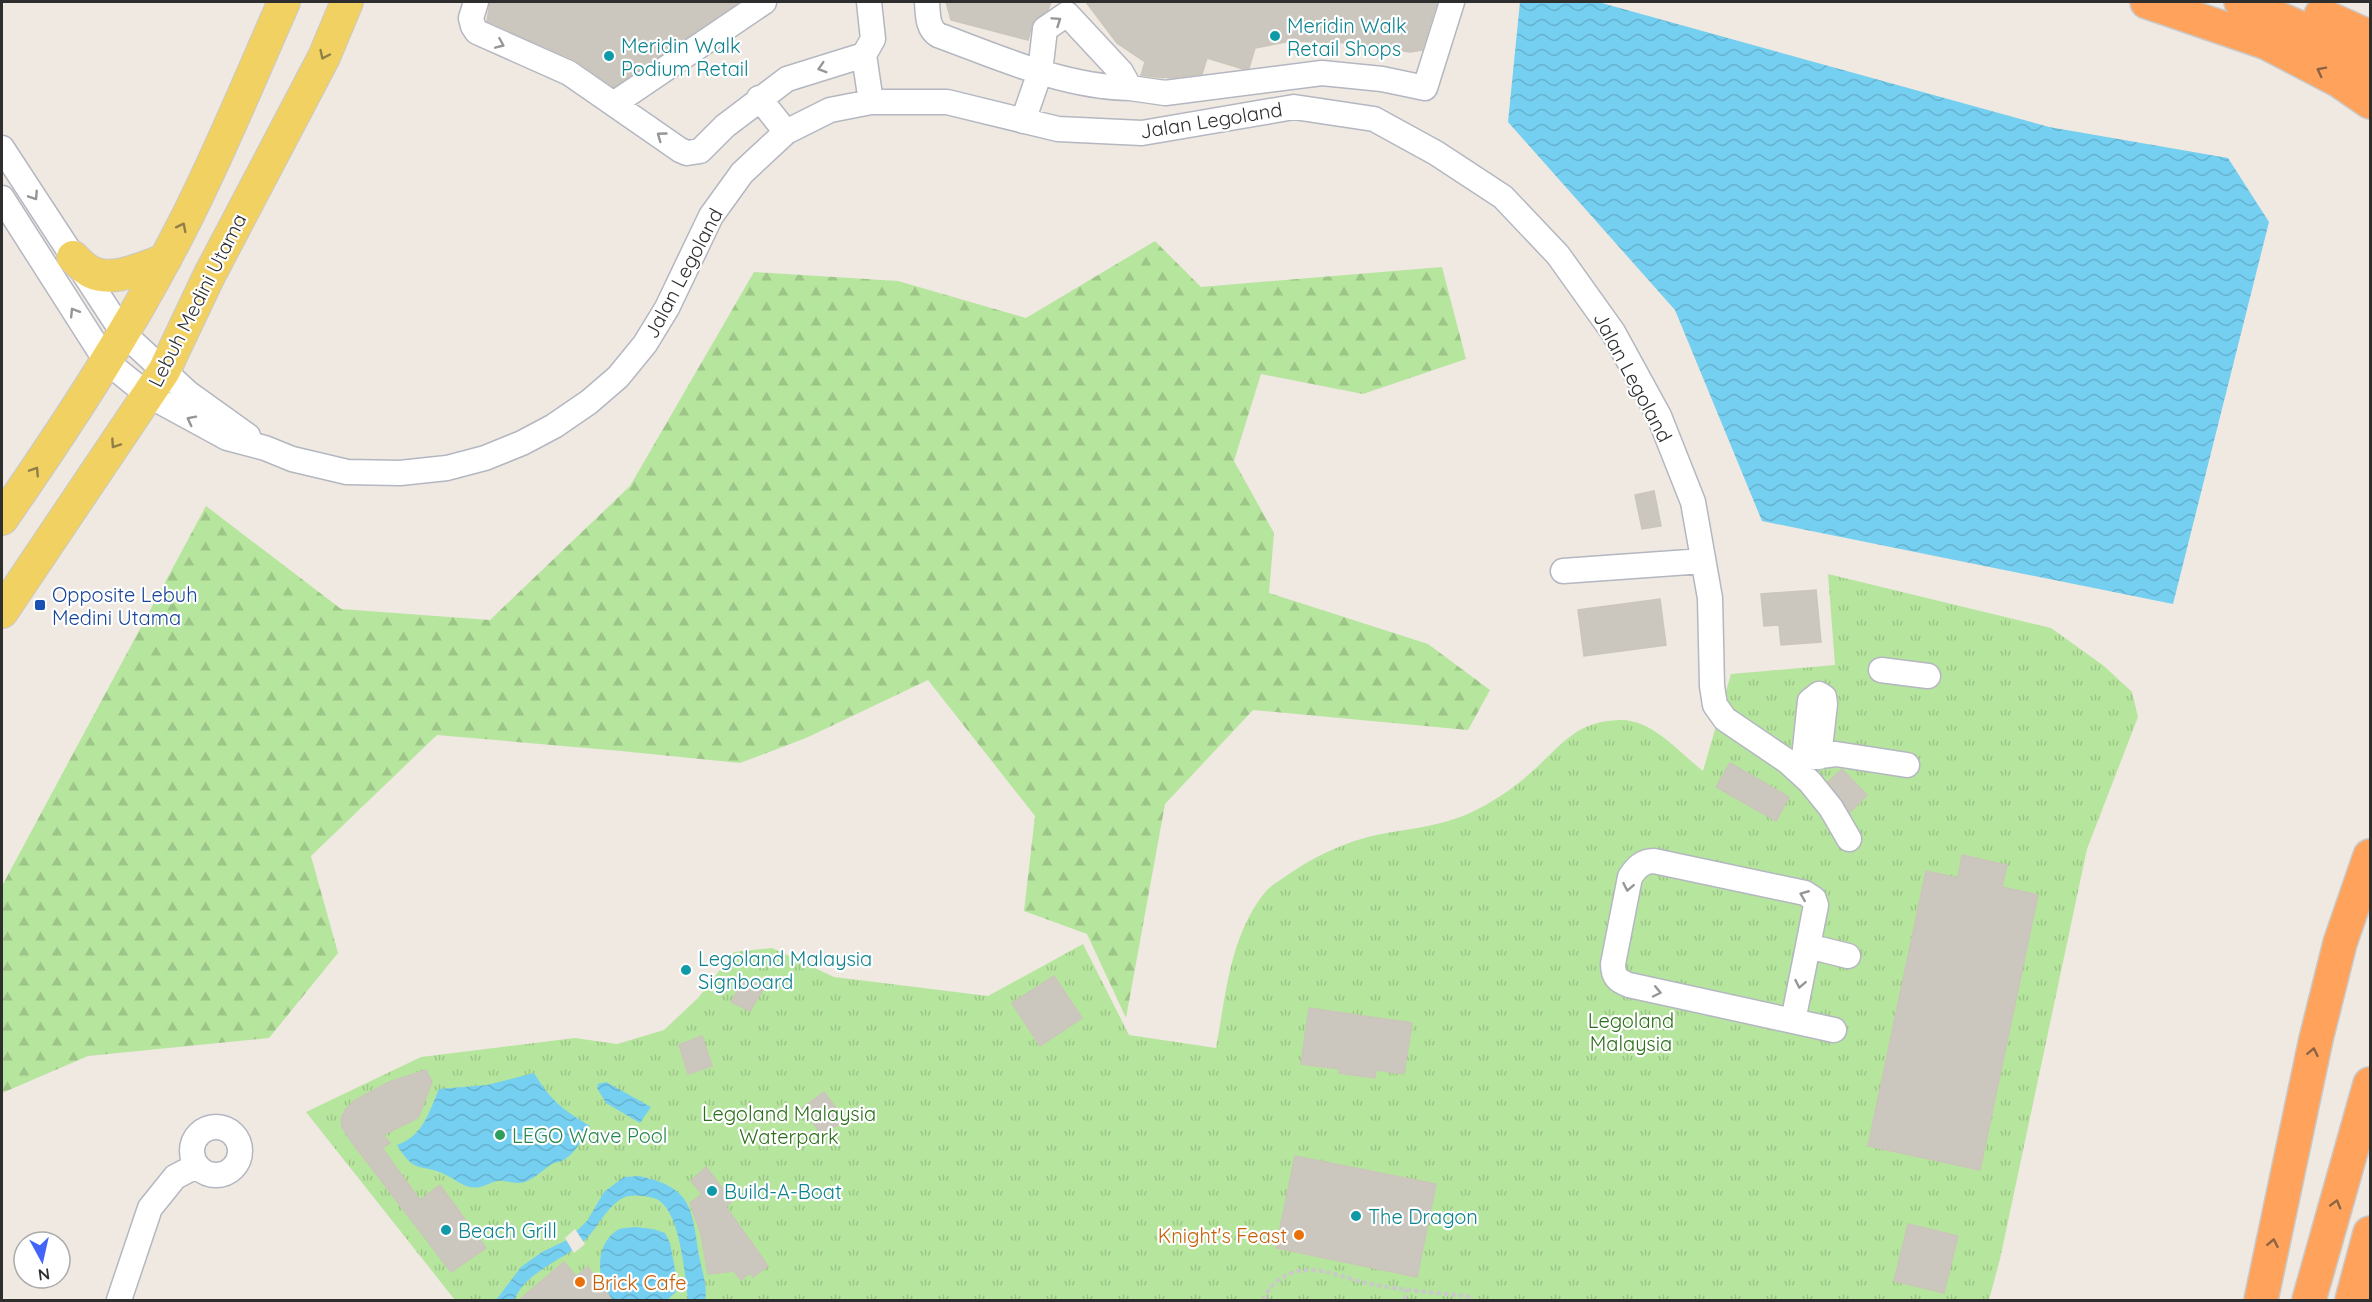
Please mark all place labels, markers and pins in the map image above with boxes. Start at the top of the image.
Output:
place label: Meridin Walk Retail Shops [1287,13,1407,61]
marker: Meridin Walk Retail Shops [1268,29,1282,43]
place label: Meridin Walk Podium Retail [621,33,749,81]
marker: Meridin Walk Podium Retail [602,49,616,63]
place label: Opposite Lebuh Medini Utama [52,582,198,630]
marker: Opposite Lebuh Medini Utama [33,598,47,612]
place label: Legoland Malaysia Signboard [698,946,872,994]
marker: Legoland Malaysia Signboard [679,963,693,977]
place label: LEGO Wave Pool [512,1123,667,1148]
marker: LEGO Wave Pool [493,1128,507,1142]
place label: Build-A-Boat [724,1179,842,1204]
marker: Build-A-Boat [705,1184,719,1198]
place label: The Dragon [1368,1204,1478,1229]
marker: The Dragon [1349,1209,1363,1223]
place label: Beach Grill [458,1218,557,1243]
marker: Beach Grill [439,1223,453,1237]
place label: Knight's Feast [1158,1223,1287,1248]
marker: Knight's Feast [1292,1228,1306,1242]
place label: Brick Cafe [592,1270,686,1295]
marker: Brick Cafe [573,1275,587,1289]

